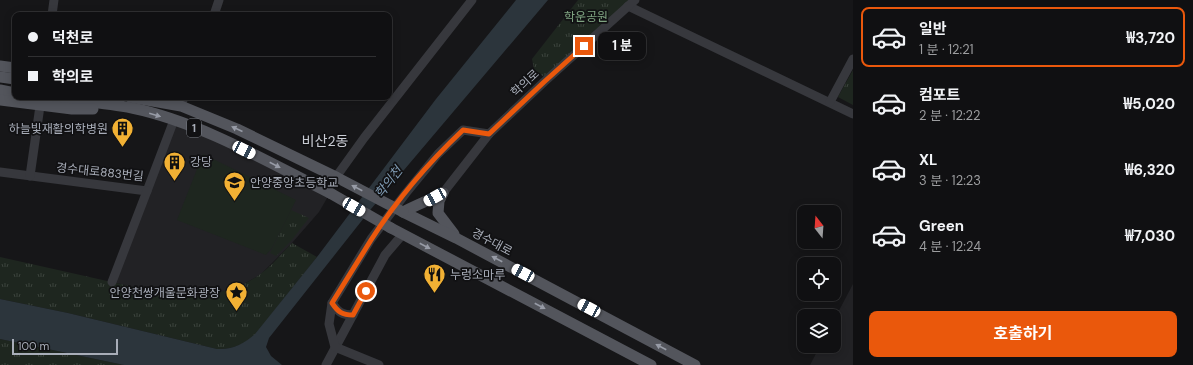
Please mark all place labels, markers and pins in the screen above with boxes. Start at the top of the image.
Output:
building icon: 하늘빛재활의학병원 [110,116,136,149]
place label: 하늘빛재활의학병원 [9,121,108,137]
building icon: 강당 [161,149,187,182]
place label: 강당 [190,154,212,170]
school or university icon: 안양중앙초등학교 [221,170,247,203]
place label: 안양중앙초등학교 [250,175,338,191]
restaurant icon: 누렁소마루 [422,262,448,295]
place label: 누렁소마루 [450,267,505,283]
place icon: 안양천쌍개울문화광장 [223,280,249,313]
place label: 안양천쌍개울문화광장 [110,285,220,301]

